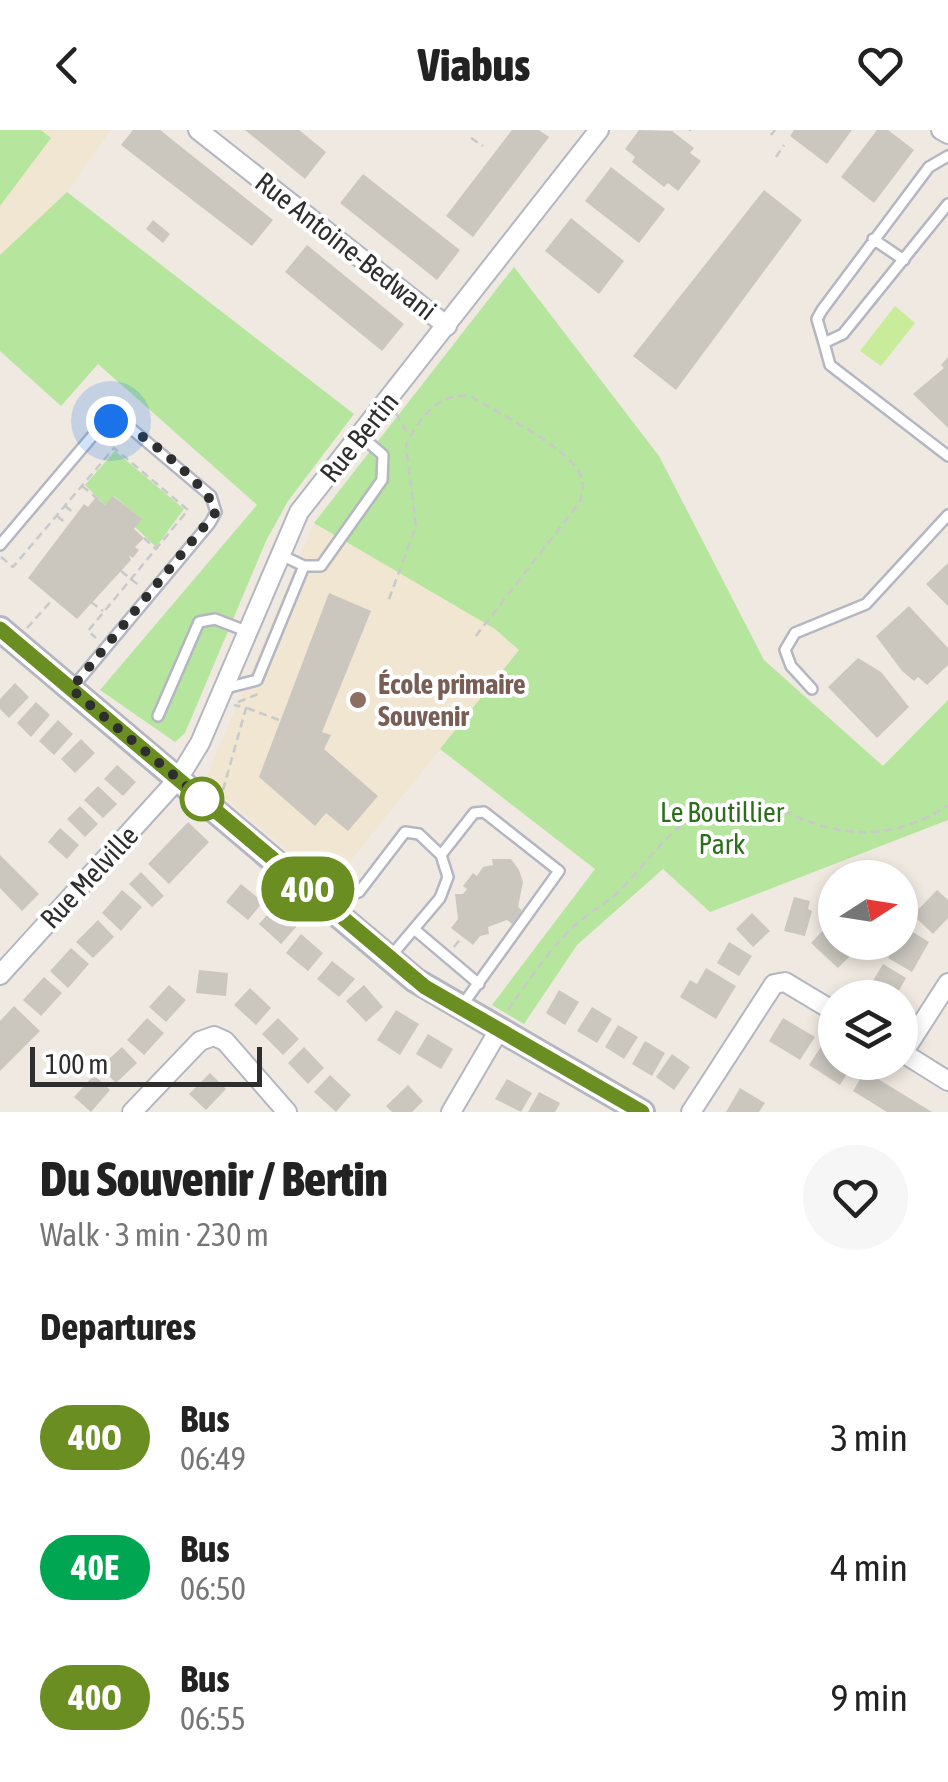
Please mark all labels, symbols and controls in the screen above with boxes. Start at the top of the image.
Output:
icon: back [40,38,95,93]
icon: heart [853,38,908,93]
text: Viabus [418,39,530,91]
street label: Rue Antoine-Bedwani [249,165,443,327]
street label: Rue Bertin [313,386,405,488]
your location [86,396,136,446]
place label: École primaire Souvenir [378,668,526,732]
marker: École primaire Souvenir [347,689,369,711]
unlabelled marker [181,778,223,820]
park label: Le Boutillier Park [660,796,785,860]
street label: Rue Melville [34,819,144,935]
line badge: 40O [250,856,366,922]
north arrow [818,860,918,960]
map controls [818,860,918,1080]
text: 40O [281,869,335,909]
button: layers [818,980,918,1080]
scale bar [30,1042,262,1086]
text: 100 m [45,1048,108,1080]
button: heart [803,1145,908,1250]
text: Du Souvenir / Bertin [40,1151,388,1206]
text: Walk · 3 min · 230 m [40,1216,269,1253]
text: Departures [40,1305,196,1348]
text: Bus [180,1397,230,1440]
text: 3 min [830,1416,908,1459]
text: 40O [68,1417,122,1457]
text: 06:49 [180,1440,246,1477]
text: Bus [180,1527,230,1570]
text: 4 min [830,1546,908,1589]
text: 40E [71,1547,119,1587]
text: 06:50 [180,1570,246,1607]
text: Bus [180,1657,230,1700]
text: 9 min [830,1676,908,1719]
text: 40O [68,1677,122,1717]
text: 06:55 [180,1700,246,1737]

